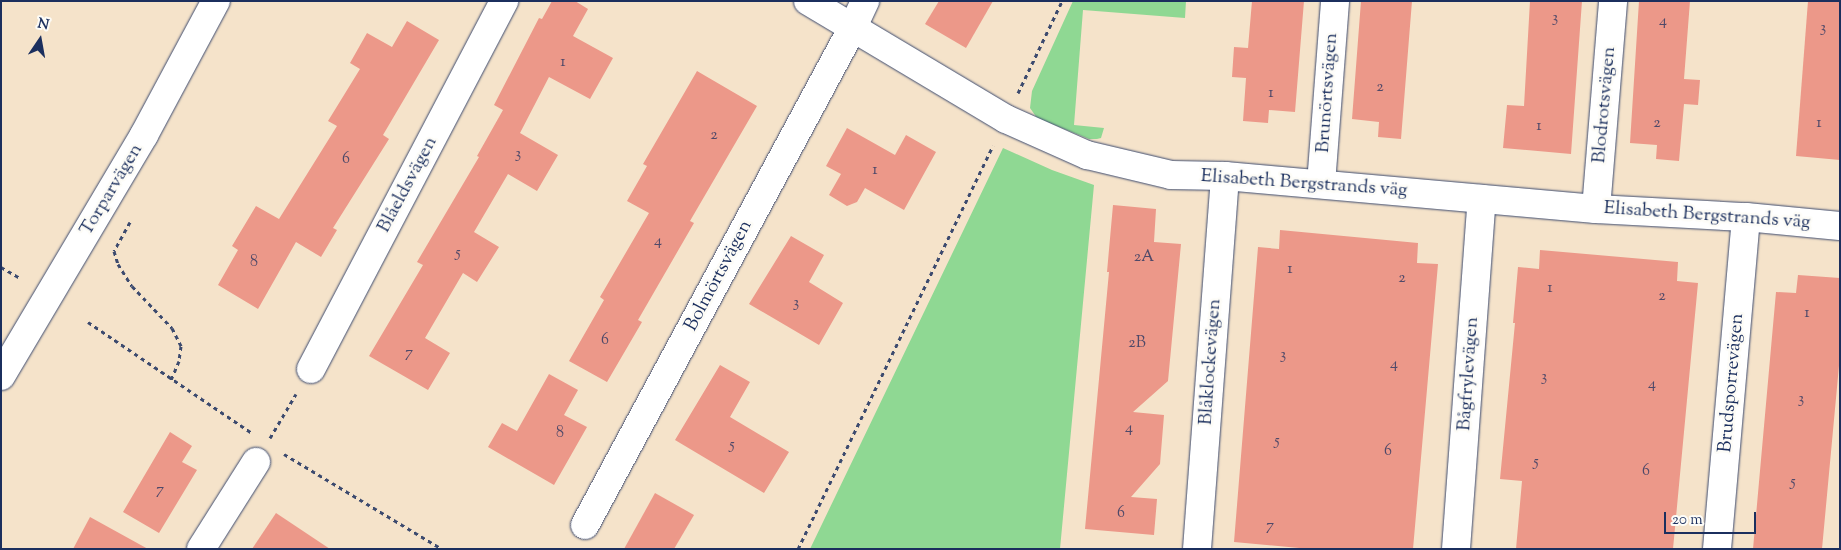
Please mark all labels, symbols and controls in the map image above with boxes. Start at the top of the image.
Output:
house number: 3 [1552,9,1558,29]
house number: 4 [1659,12,1667,32]
text: N [36,14,51,36]
north arrow [15,15,65,65]
house number: 3 [1820,19,1826,39]
street label: Brunörtsvägen [1312,32,1344,154]
street label: Blodrotsvägen [1589,46,1621,164]
house number: 1 [560,53,566,73]
house number: 2 [1376,78,1384,98]
house number: 1 [1268,84,1274,104]
house number: 2 [1653,114,1661,134]
house number: 1 [1816,114,1822,134]
house number: 1 [1536,117,1542,137]
house number: 2 [710,126,718,146]
street label: Blåeldsvägen [373,133,443,237]
street label: Torparvägen [76,140,148,240]
house number: 3 [515,145,521,165]
house number: 6 [342,150,350,170]
house number: 1 [872,161,878,181]
street label: Elisabeth Bergstrands väg [1200,165,1408,203]
street label: Elisabeth Bergstrands väg [1603,197,1811,235]
street label: Bolmörtsvägen [680,217,758,335]
house number: 4 [654,232,662,252]
house number: 5 [455,244,461,264]
house number: 2A [1134,248,1154,268]
house number: 8 [250,253,258,273]
house number: 1 [1287,260,1293,280]
house number: 2 [1398,269,1406,289]
house number: 1 [1547,279,1553,299]
house number: 2 [1658,287,1666,307]
house number: 3 [793,294,799,314]
street label: Blåklockevägen [1195,298,1227,426]
house number: 1 [1804,304,1810,324]
street label: Brudsporrevägen [1715,312,1749,454]
street label: Bågfrylevägen [1454,316,1484,432]
house number: 6 [601,331,609,351]
house number: 2B [1128,334,1146,354]
house number: 7 [405,344,413,364]
house number: 3 [1280,346,1286,366]
house number: 4 [1390,355,1398,375]
house number: 3 [1541,368,1547,388]
house number: 4 [1648,375,1656,395]
house number: 3 [1798,390,1804,410]
house number: 4 [1125,419,1133,439]
house number: 8 [556,424,564,444]
house number: 5 [1274,432,1280,452]
house number: 5 [729,436,735,456]
house number: 6 [1384,442,1392,462]
house number: 5 [1533,453,1539,473]
house number: 6 [1642,462,1650,482]
house number: 5 [1790,473,1796,493]
house number: 7 [156,481,164,501]
scale bar [1666,502,1758,534]
house number: 6 [1117,504,1125,524]
text: 20 m [1672,510,1703,531]
house number: 7 [1266,517,1274,537]

